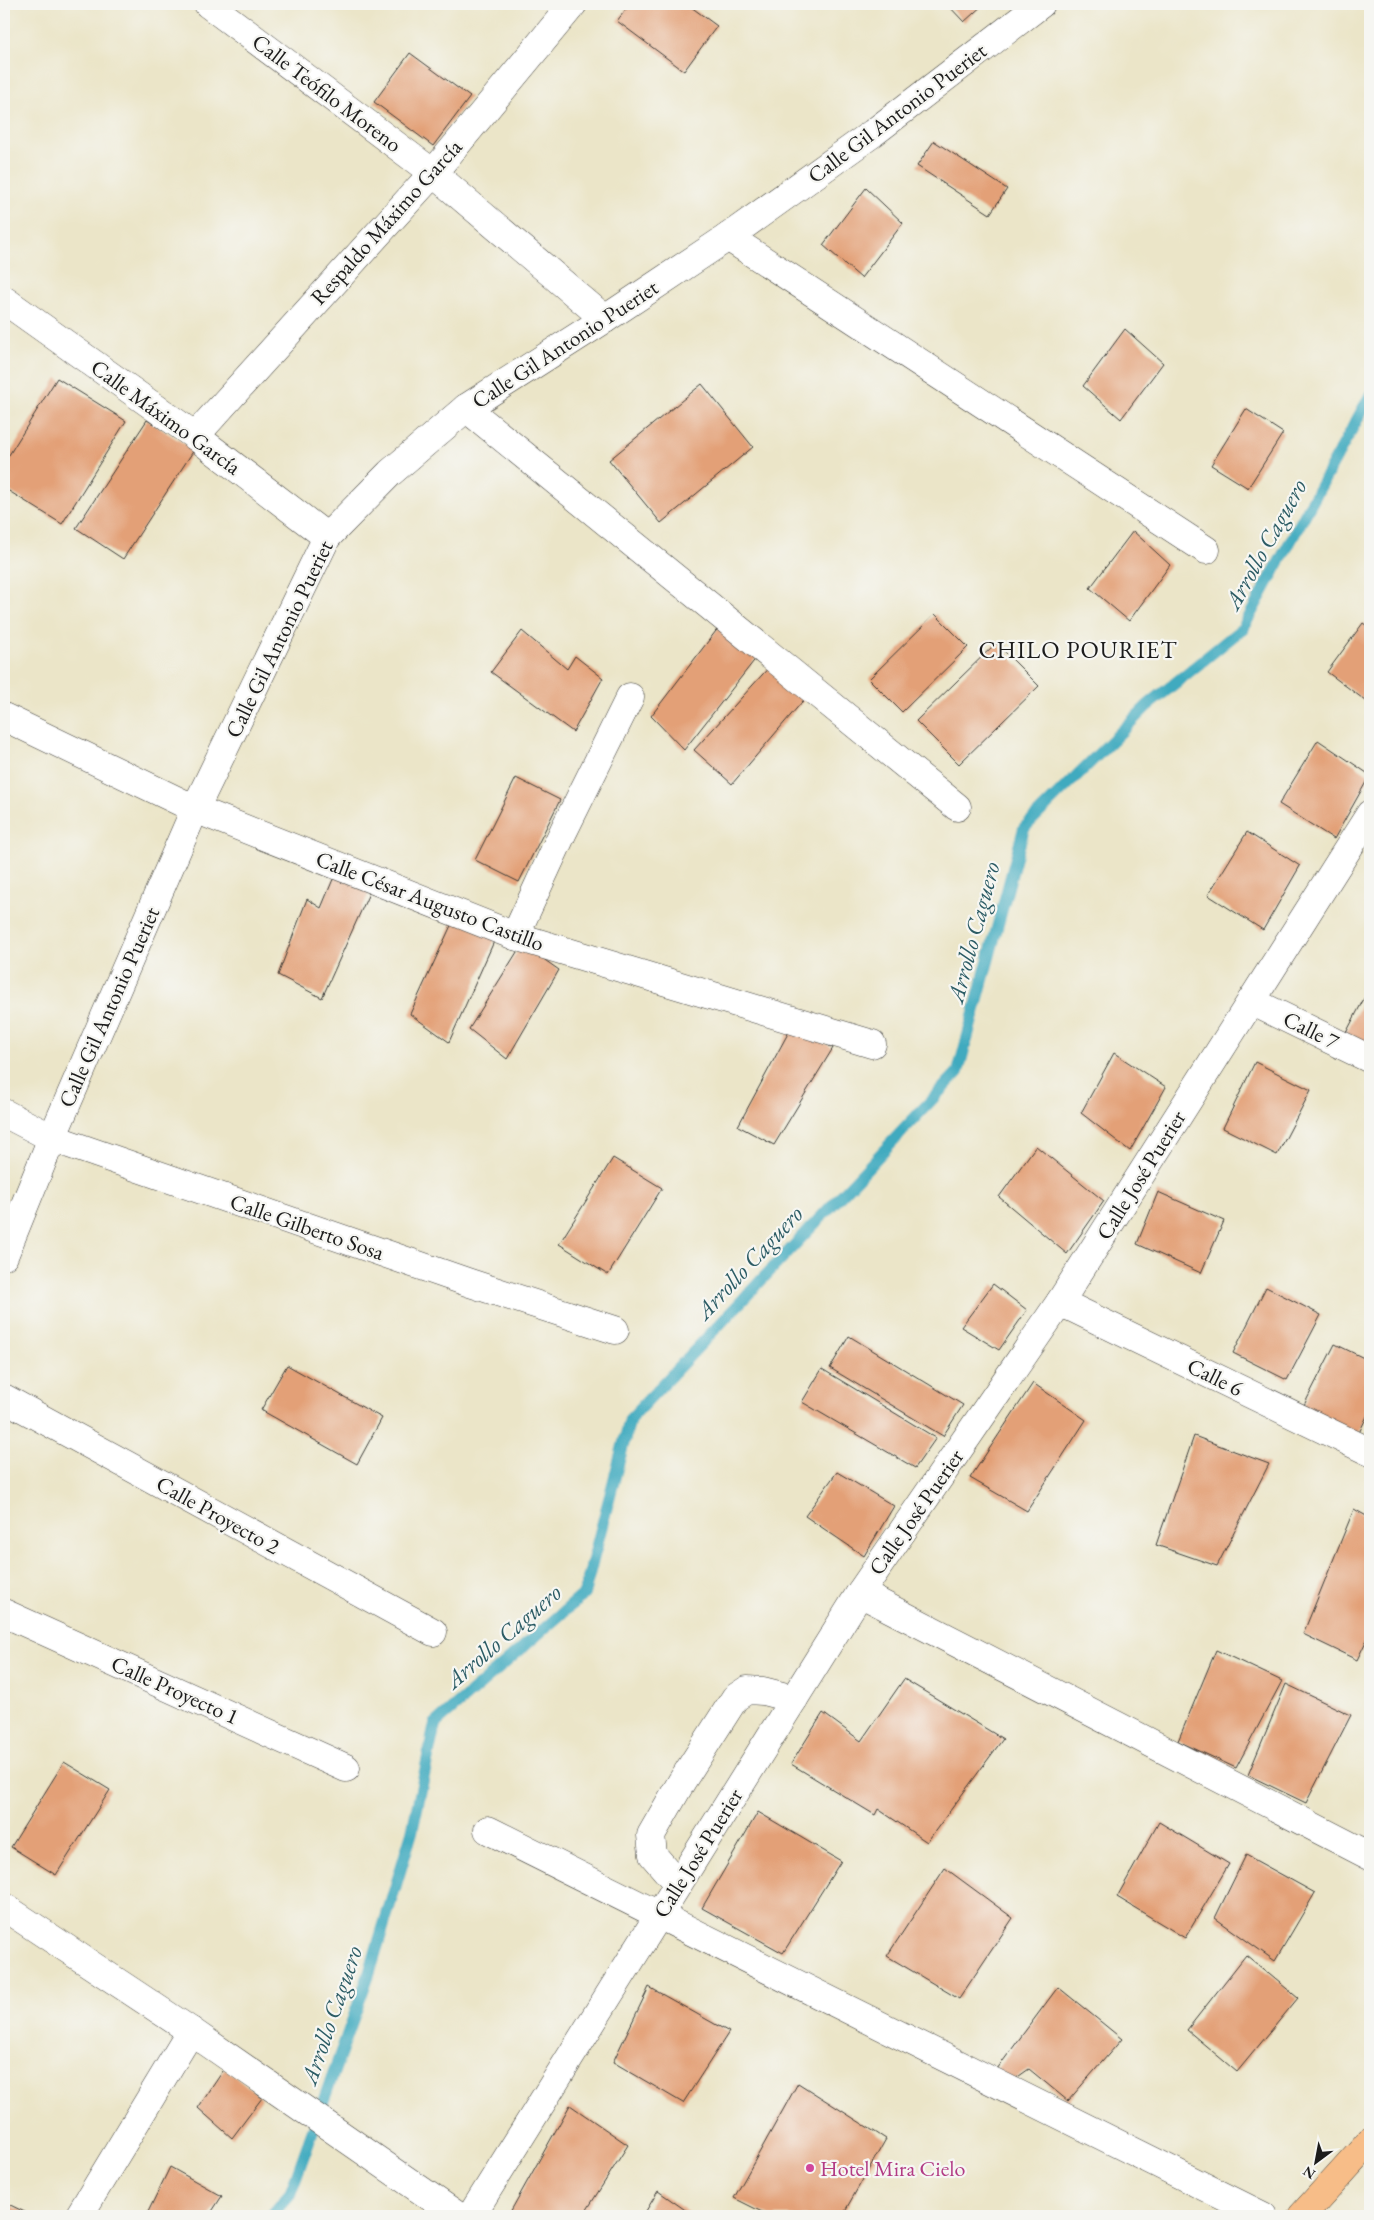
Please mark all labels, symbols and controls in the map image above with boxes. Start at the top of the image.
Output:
street label: Calle Teófilo Moreno [246,27,408,159]
street label: Calle Gil Antonio Pueriet [802,36,992,190]
street label: Respaldo Máximo García [304,133,468,311]
street label: Calle Gil Antonio Pueriet [466,273,664,415]
street label: Calle Máximo García [85,353,247,481]
water label: Arrollo Caguero [1215,473,1314,616]
street label: Calle Gil Antonio Pueriet [219,535,340,743]
district label: CHILO POURIET [979,634,1177,665]
street label: Calle César Augusto Castillo [312,844,548,958]
water label: Arrollo Caguero [939,858,1007,1008]
street label: Calle Gil Antonio Pueriet [52,902,166,1112]
street label: Calle 7 [1278,1004,1344,1056]
street label: Calle José Puerier [1090,1104,1193,1245]
street label: Calle Gilberto Sosa [226,1187,388,1267]
water label: Arrollo Caguero [687,1199,810,1327]
street label: Calle 6 [1182,1351,1248,1403]
street label: Calle José Puerier [862,1443,971,1581]
street label: Calle Proyecto 2 [151,1469,285,1561]
water label: Arrollo Caguero [437,1577,568,1696]
street label: Calle Proyecto 1 [107,1649,243,1731]
street label: Calle José Puerier [647,1782,750,1923]
water label: Arrollo Caguero [292,1942,369,2090]
north arrow [1292,2138,1342,2188]
place label: Hotel Mira Cielo [820,2154,965,2183]
marker: Hotel Mira Cielo [804,2162,816,2174]
text: N [1299,2162,1319,2184]

